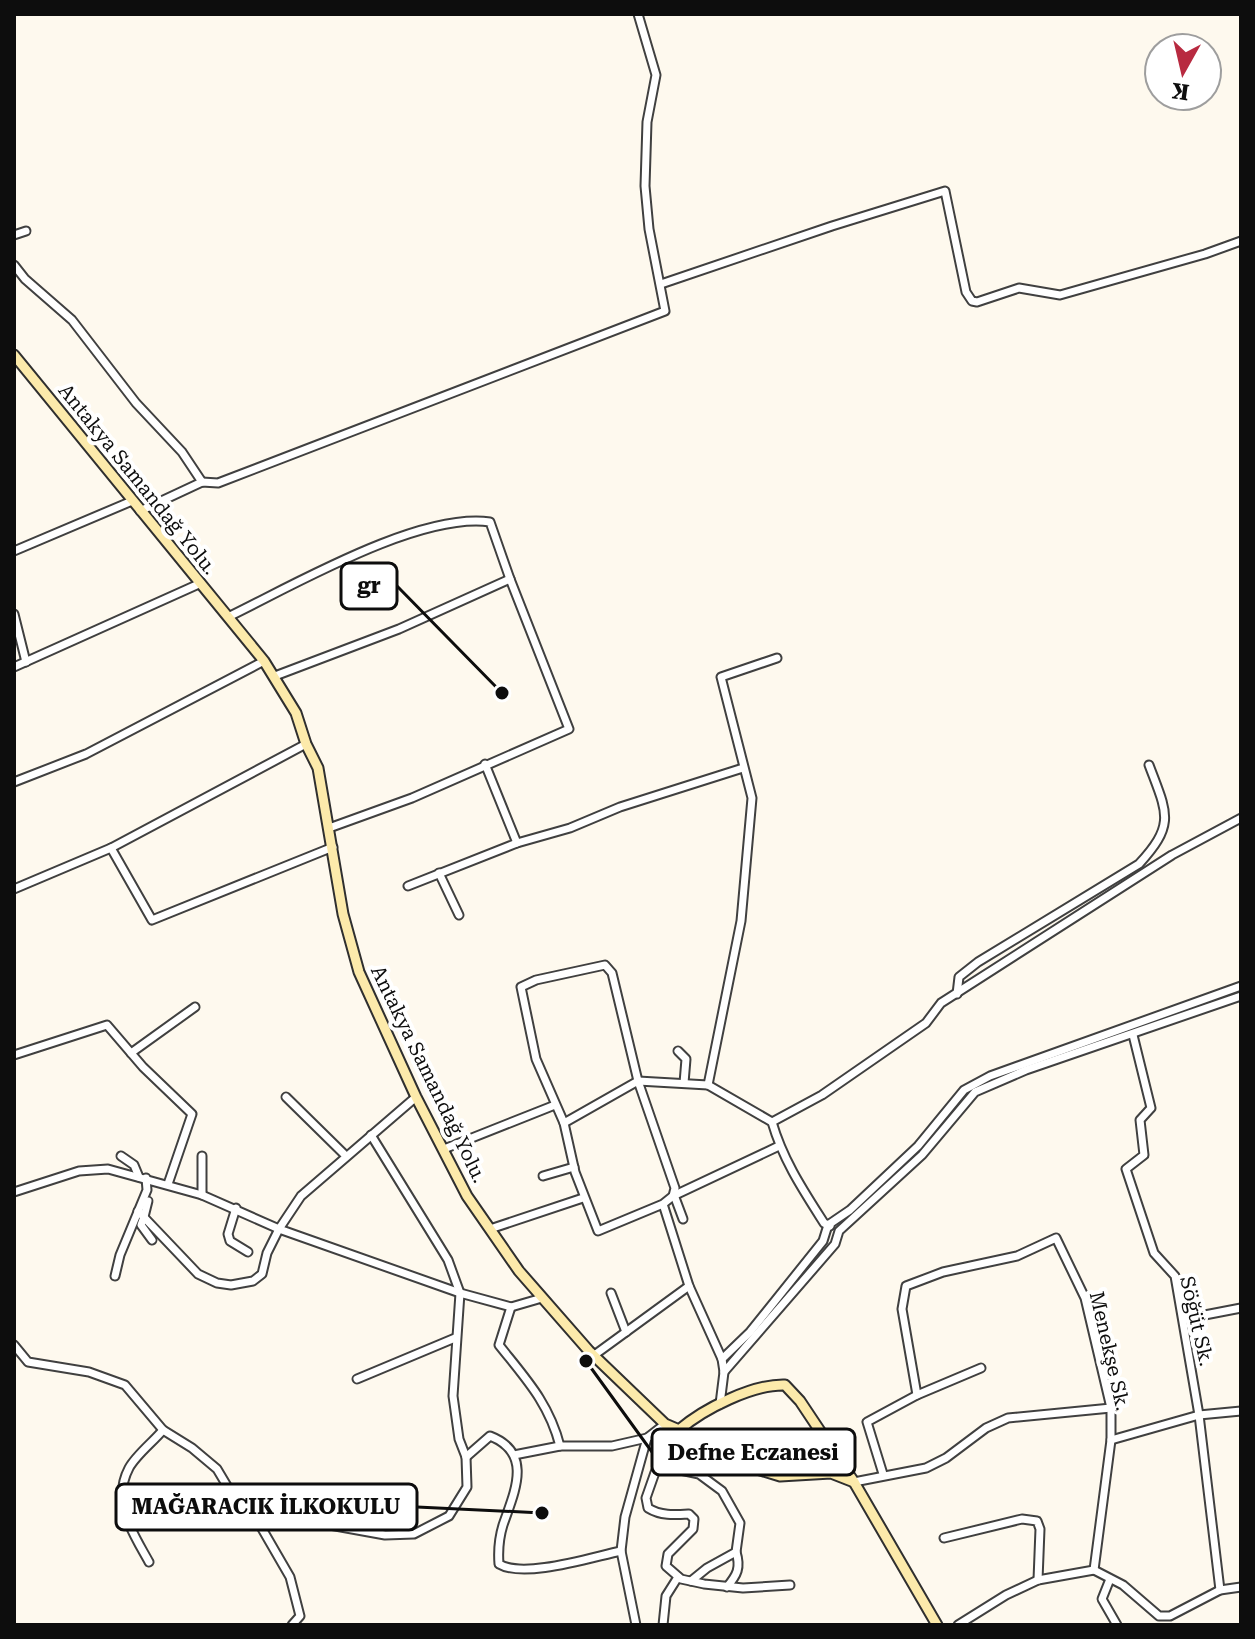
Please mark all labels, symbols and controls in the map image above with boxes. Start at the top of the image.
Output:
north arrow [1143,32,1223,112]
text: K [1170,78,1191,105]
street label: Antakya Samandağ Yolu. [54,379,222,579]
callout: gr [341,563,397,609]
text: gr [356,573,381,598]
street label: Antakya Samandağ Yolu. [366,962,492,1186]
street label: Söğüt Sk. [1175,1274,1219,1368]
street label: Menekşe Sk. [1085,1289,1135,1413]
callout: Defne Eczanesi [652,1429,855,1475]
text: Defne Eczanesi [668,1440,839,1465]
callout: MAĞARACIK İLKOKULU [116,1484,417,1530]
text: MAĞARACIK İLKOKULU [131,1493,401,1519]

